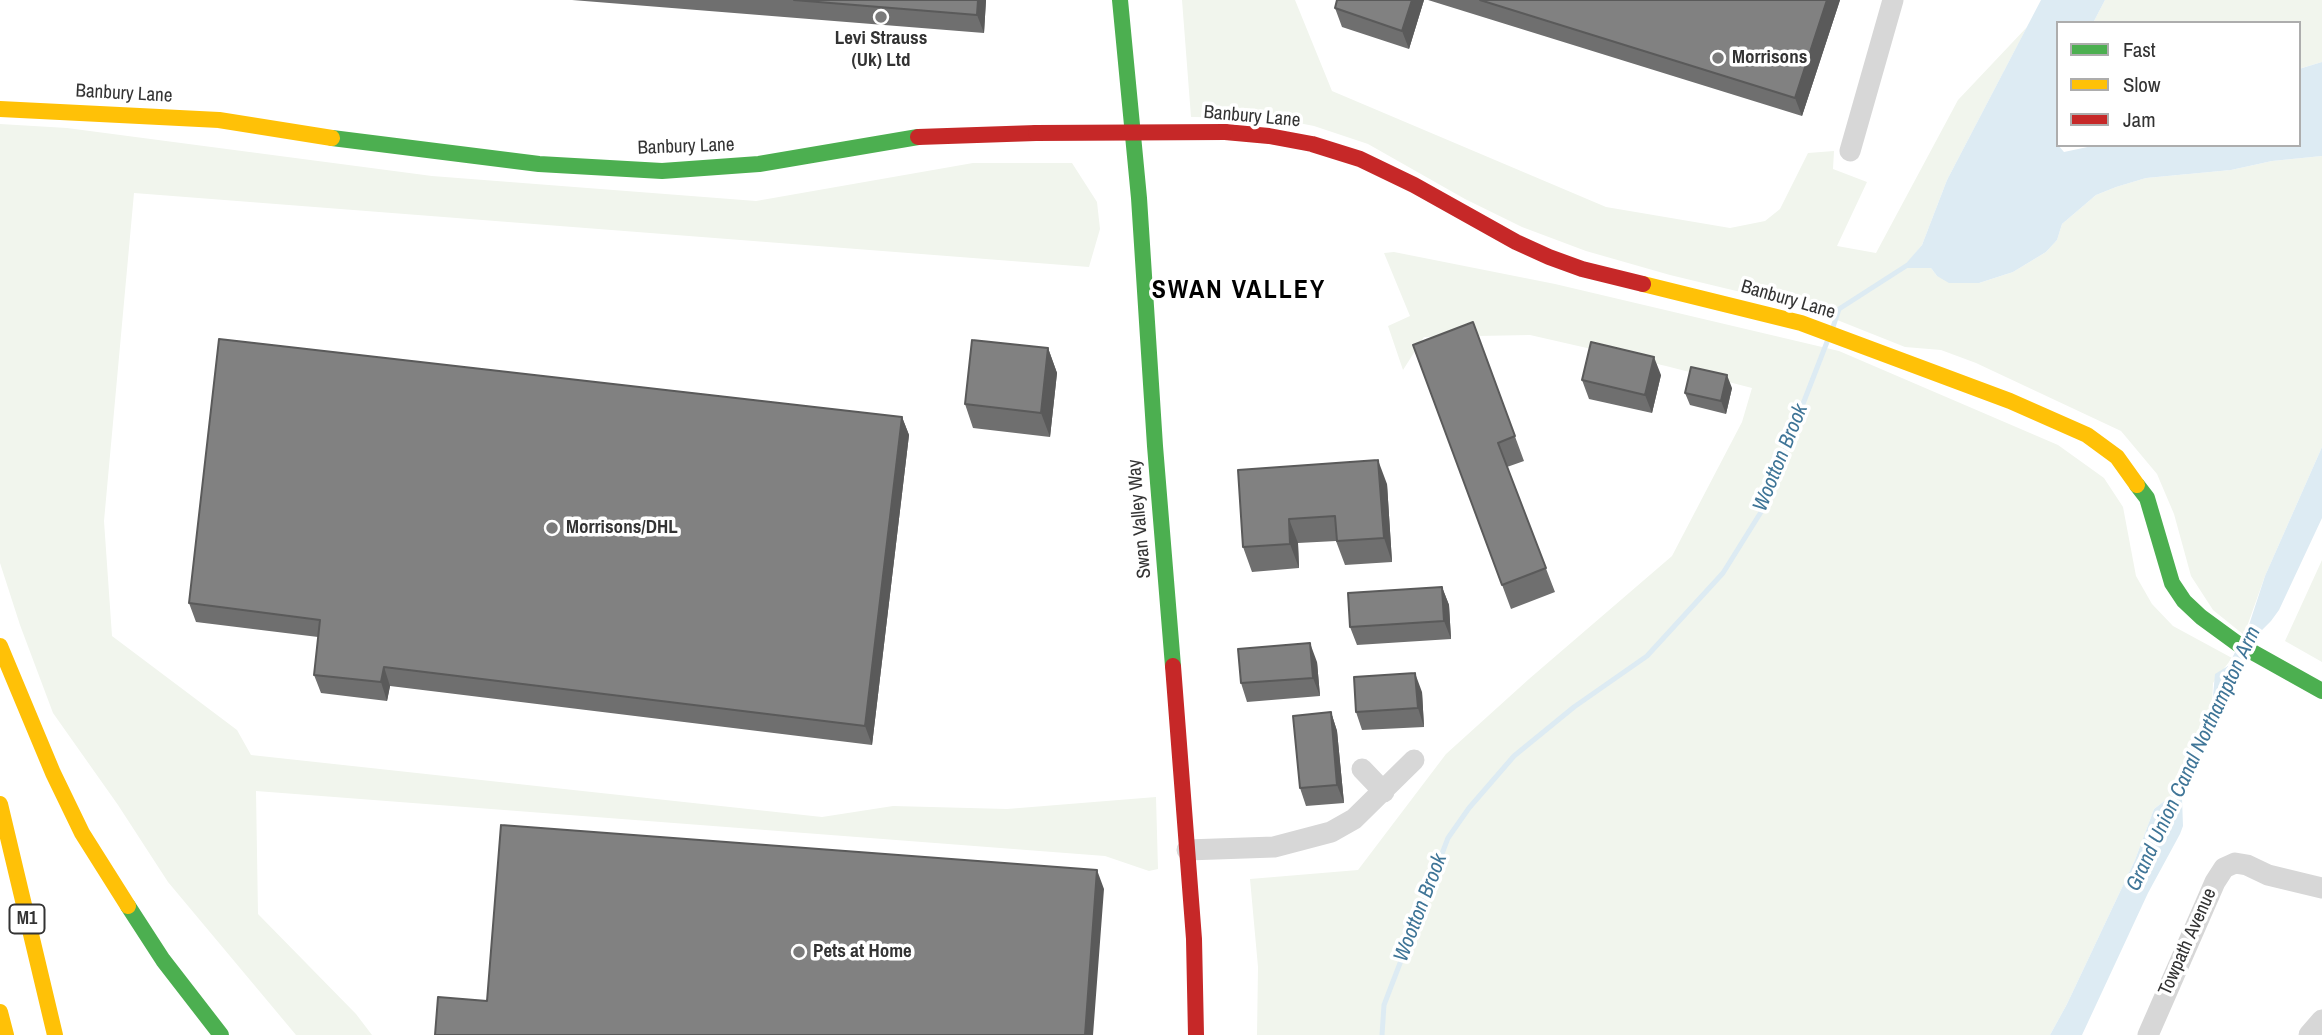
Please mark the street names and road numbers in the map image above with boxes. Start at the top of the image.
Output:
street label: Banbury Lane [75,80,173,108]
street label: Banbury Lane [1203,101,1301,133]
street label: Banbury Lane [637,134,735,160]
street label: Banbury Lane [1738,276,1838,324]
street label: Swan Valley Way [1123,458,1157,580]
street label: Towpath Avenue [2154,885,2222,999]
road number: M1 [10,904,44,934]

